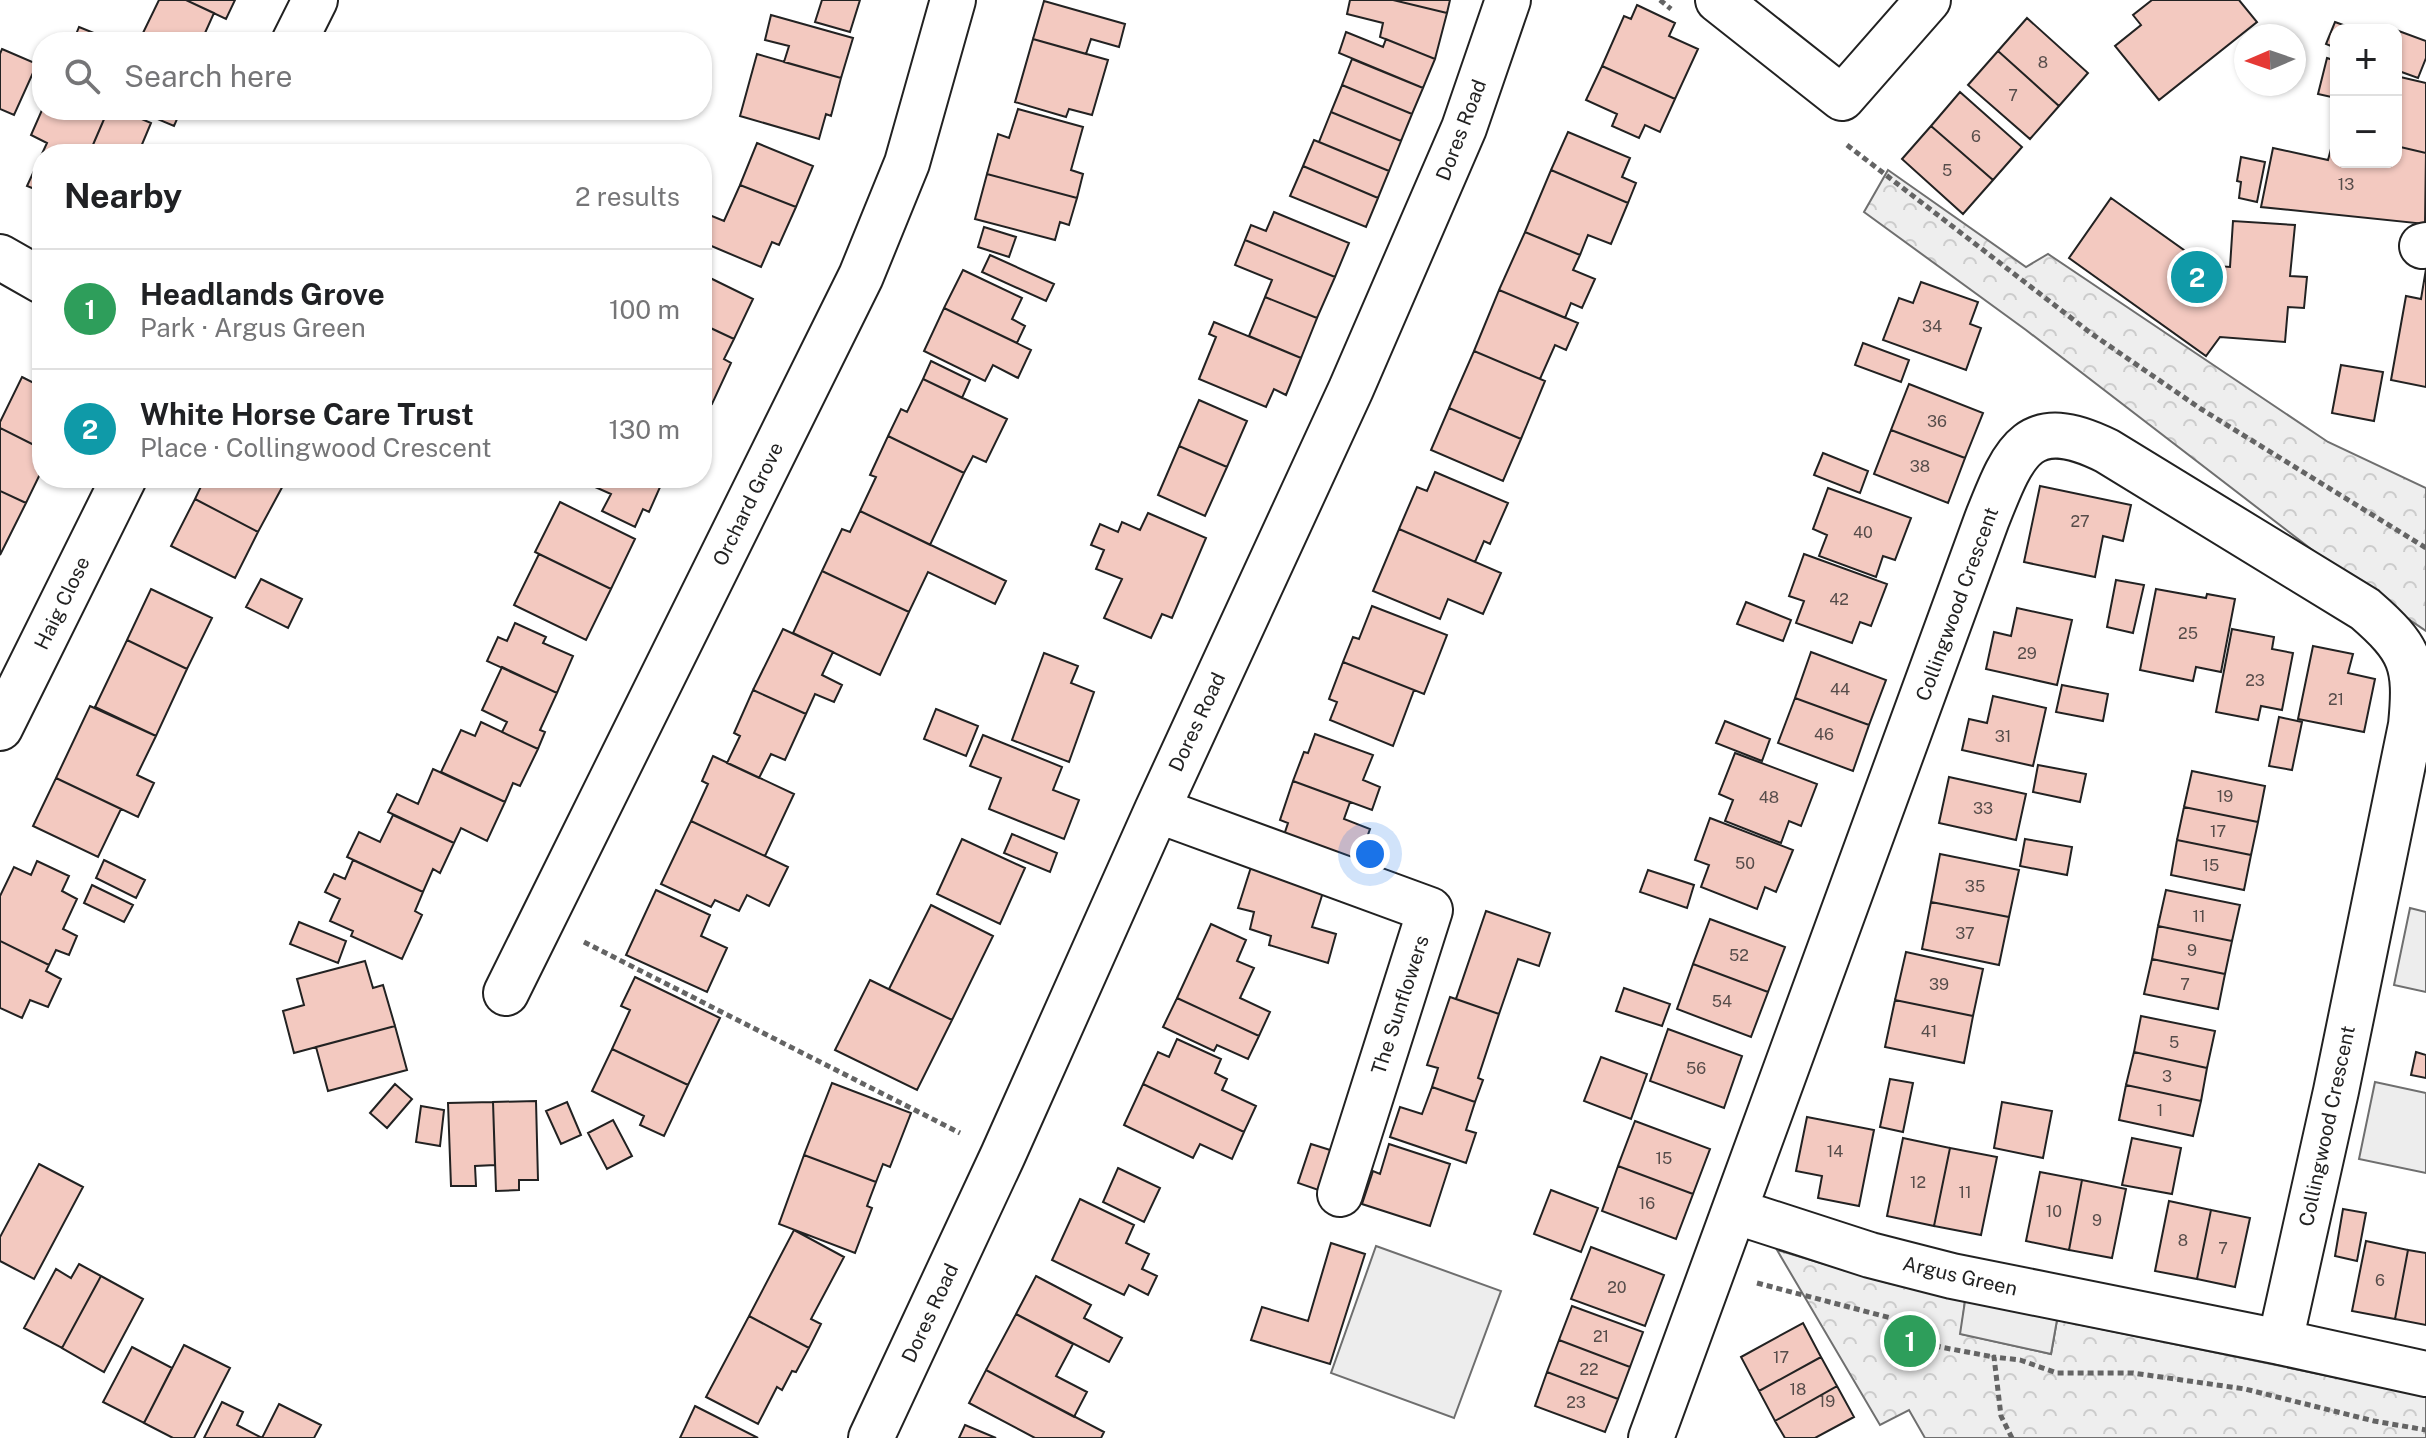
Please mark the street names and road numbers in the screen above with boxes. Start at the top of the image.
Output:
street label: Dores Road [1431,76,1491,184]
street label: Orchard Grove [708,438,788,570]
street label: Collingwood Crescent [1911,504,2003,704]
street label: Haig Close [29,553,95,653]
street label: Dores Road [1164,669,1230,775]
street label: The Sunflowers [1366,932,1434,1078]
street label: Collingwood Crescent [2294,1023,2360,1229]
street label: Argus Green [1900,1251,2020,1301]
street label: Dores Road [897,1260,963,1366]

